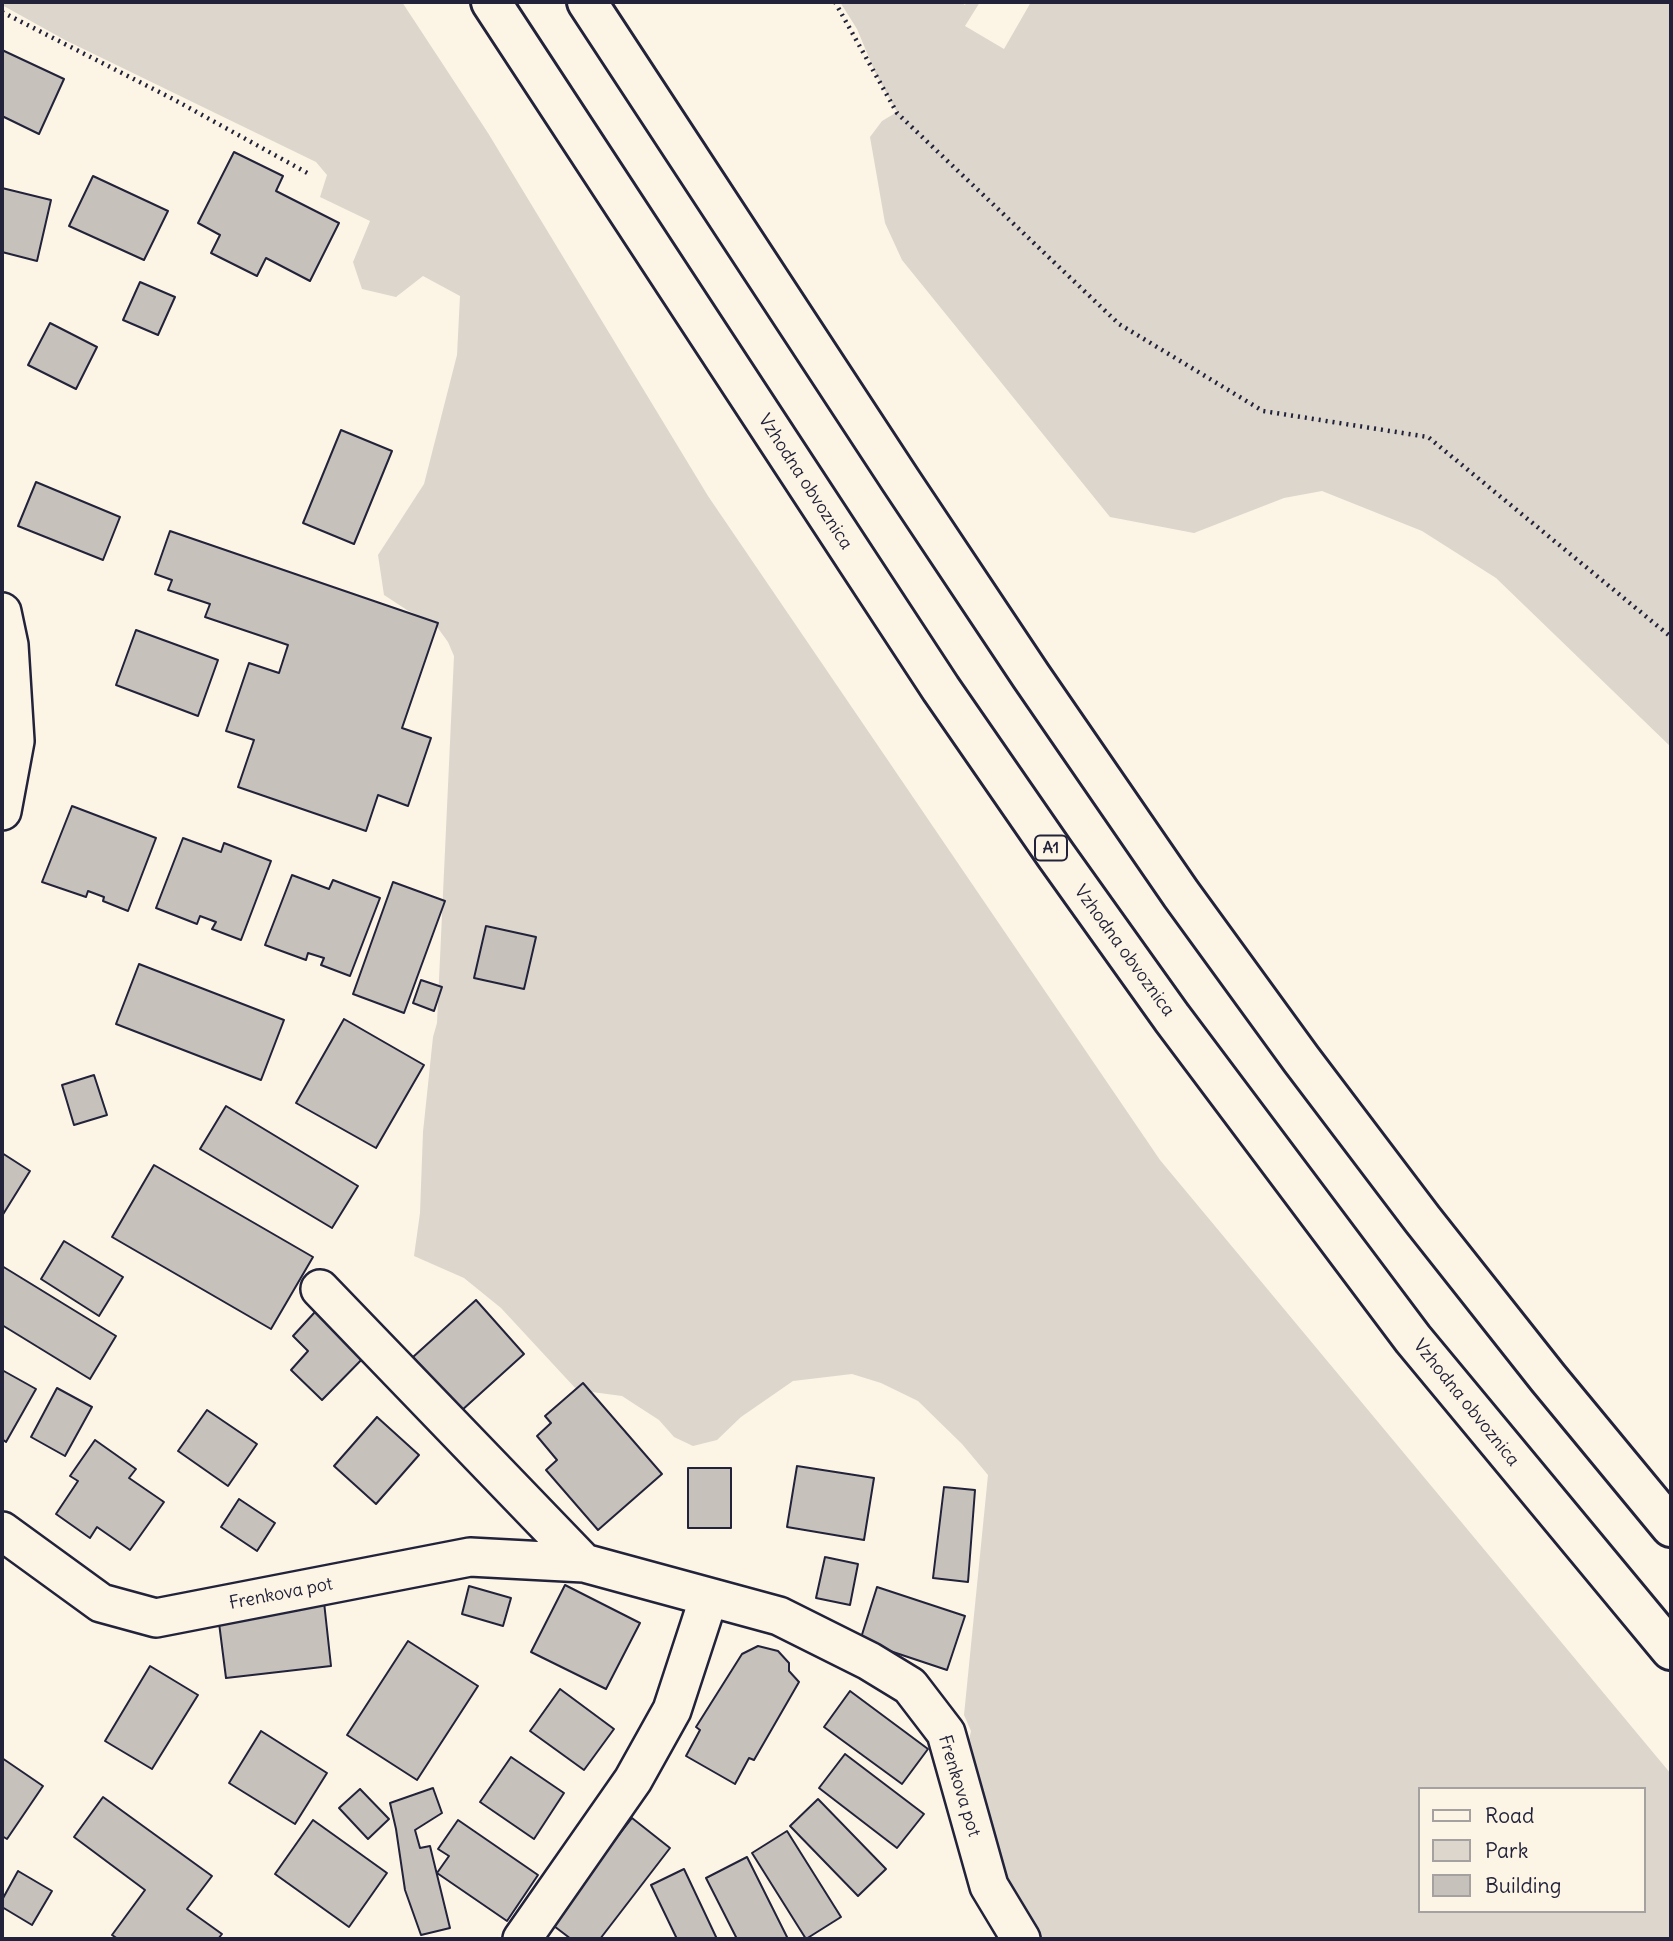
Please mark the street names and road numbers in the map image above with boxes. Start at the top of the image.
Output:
street label: Vzhodna obvoznica [753,410,857,554]
road number: A1 [1035,835,1067,860]
street label: Vzhodna obvoznica [1069,881,1179,1021]
street label: Vzhodna obvoznica [1408,1335,1524,1471]
street label: Frenkova pot [227,1573,335,1615]
street label: Frenkova pot [933,1733,985,1839]

